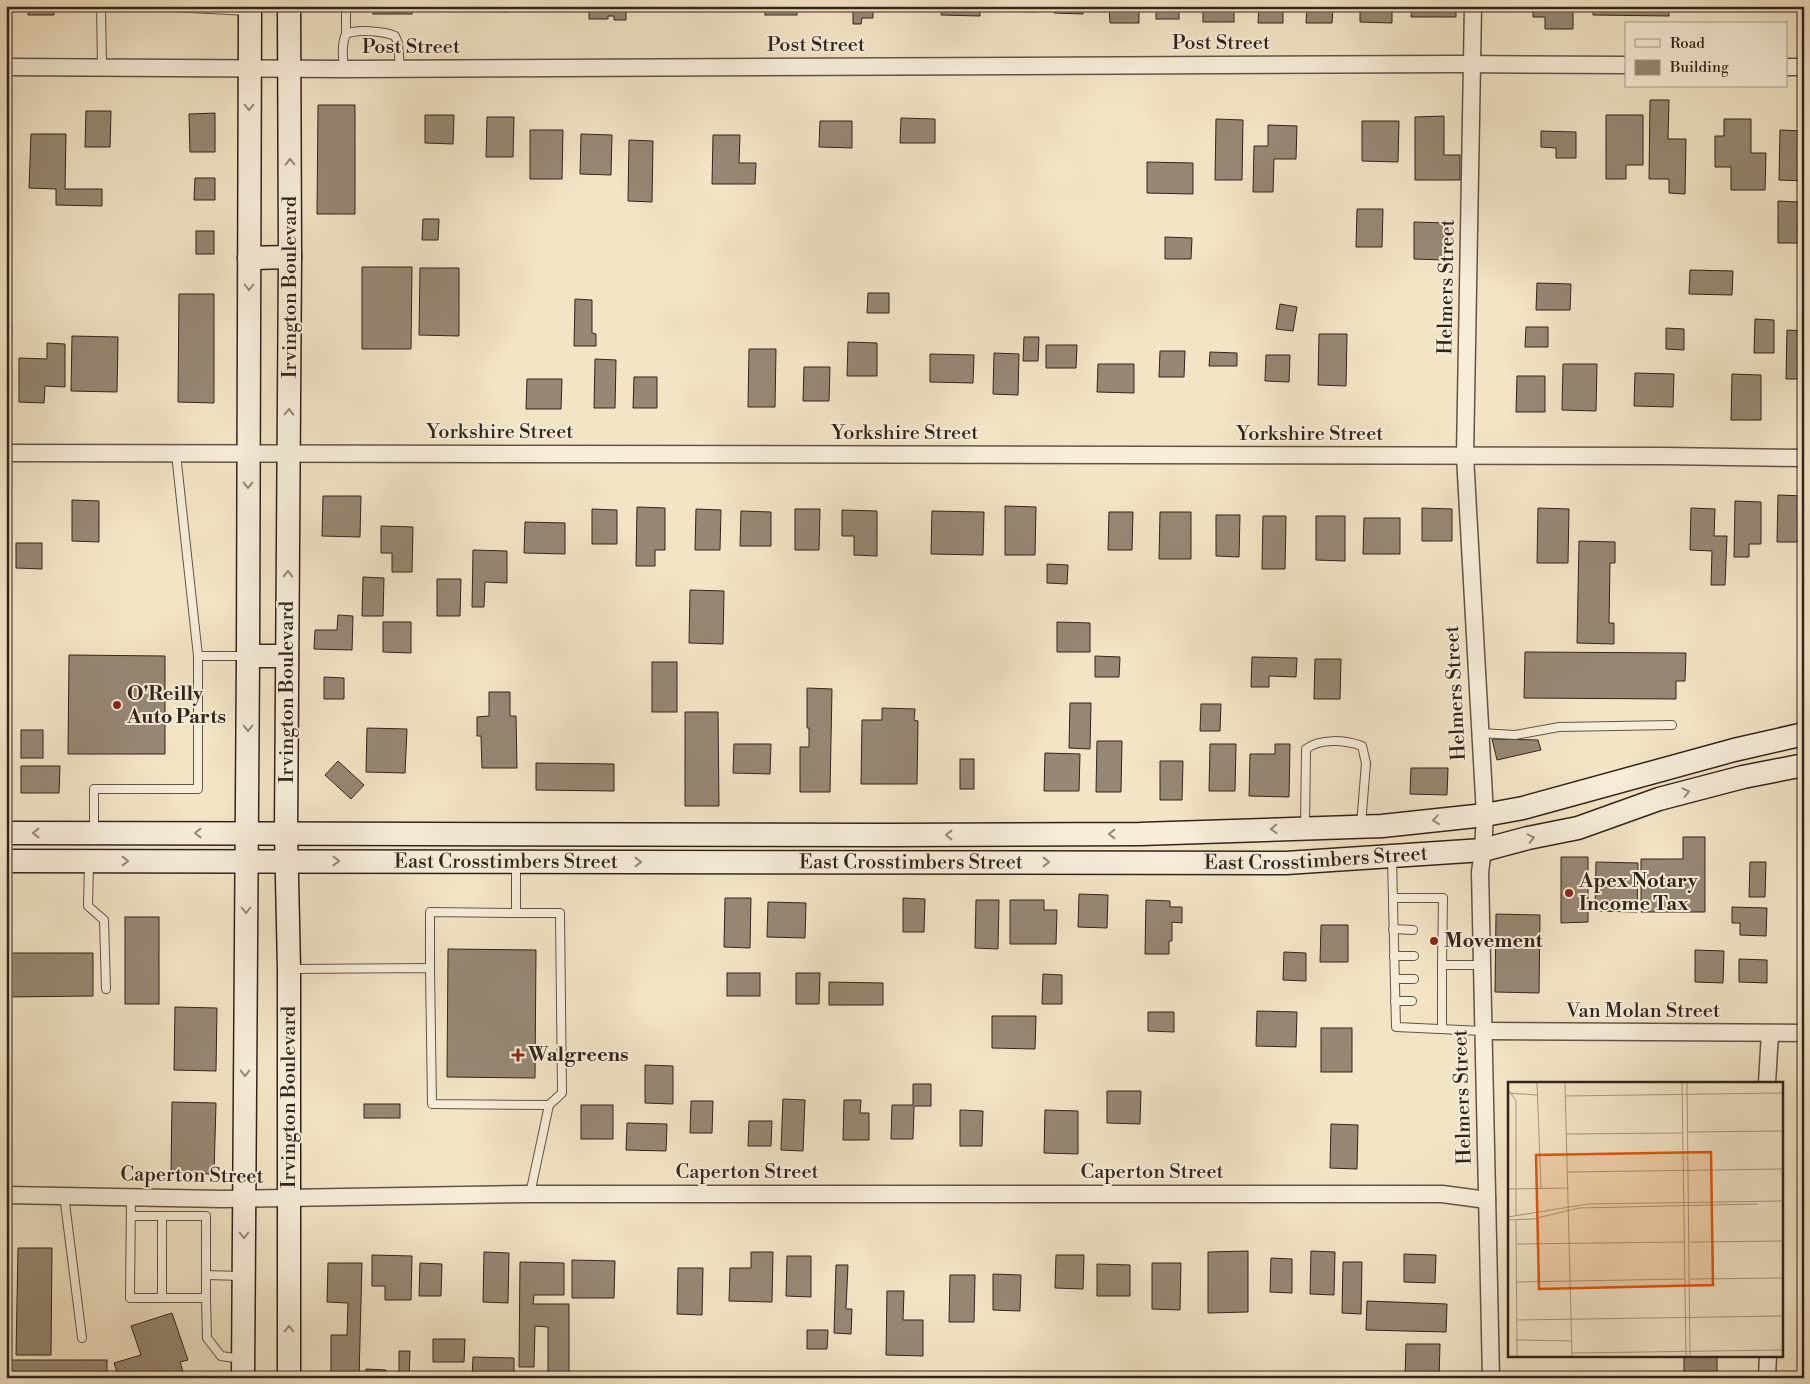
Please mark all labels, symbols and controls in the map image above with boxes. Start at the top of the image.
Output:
legend [1625,22,1788,88]
street label: Post Street [1172,31,1270,56]
street label: Post Street [767,33,865,58]
text: Road [1670,34,1705,53]
street label: Post Street [362,35,460,60]
text: Building [1669,58,1729,77]
one-way arrow [244,104,254,112]
one-way arrow [285,158,295,166]
street label: Irvington Boulevard [278,195,303,378]
street label: Helmers Street [1433,219,1461,355]
one-way arrow [244,284,254,292]
one-way arrow [284,408,294,416]
street label: Yorkshire Street [426,420,573,445]
street label: Yorkshire Street [831,421,978,446]
street label: Yorkshire Street [1236,422,1383,447]
one-way arrow [243,482,253,489]
one-way arrow [283,570,293,578]
street label: Irvington Boulevard [275,600,300,783]
street label: Helmers Street [1440,625,1472,761]
place label: O'Reilly Auto Parts [126,682,226,730]
marker: O'Reilly Auto Parts [111,699,123,711]
one-way arrow [242,725,253,733]
one-way arrow [1682,787,1691,798]
one-way arrow [1432,814,1440,825]
one-way arrow [1270,824,1278,835]
one-way arrow [31,828,39,838]
one-way arrow [194,828,202,839]
one-way arrow [1107,829,1115,839]
one-way arrow [945,830,952,840]
one-way arrow [1526,833,1535,844]
street label: East Crosstimbers Street [1204,841,1428,876]
street label: East Crosstimbers Street [394,849,618,874]
street label: East Crosstimbers Street [799,850,1023,875]
one-way arrow [122,856,129,866]
one-way arrow [332,856,340,866]
one-way arrow [635,857,643,867]
one-way arrow [1042,857,1050,867]
place label: Apex Notary Income Tax [1578,869,1699,917]
marker: Apex Notary Income Tax [1563,887,1575,899]
one-way arrow [241,907,251,915]
place label: Movement [1444,929,1544,954]
marker: Movement [1428,935,1440,947]
street label: Van Molan Street [1565,999,1720,1024]
street label: Irvington Boulevard [277,1005,302,1188]
street label: Helmers Street [1448,1029,1478,1165]
place label: Walgreens [527,1043,629,1068]
marker: Walgreens [512,1049,524,1061]
one-way arrow [240,1070,250,1077]
inset map [1508,1082,1782,1356]
street label: Caperton Street [675,1160,819,1185]
street label: Caperton Street [1080,1160,1224,1185]
street label: Caperton Street [120,1162,264,1190]
one-way arrow [239,1232,249,1240]
one-way arrow [284,1325,294,1332]

